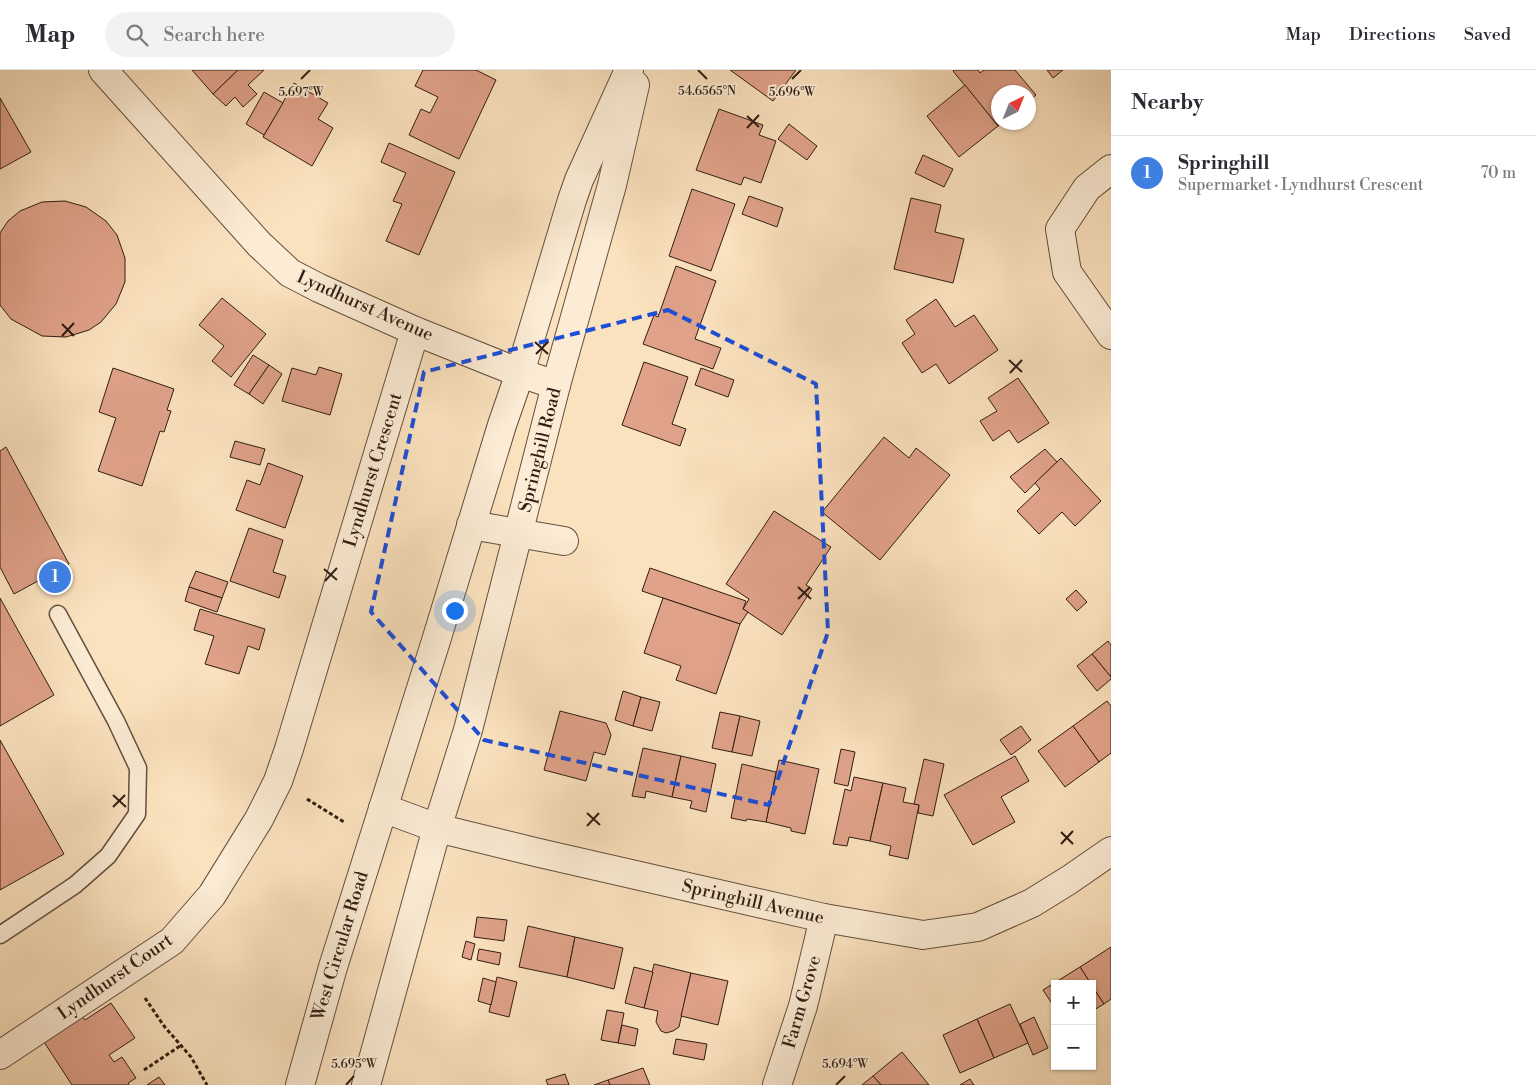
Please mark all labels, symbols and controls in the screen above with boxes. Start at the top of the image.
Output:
search box [105,12,455,57]
text: Map [25,20,75,50]
icon: search [123,21,151,49]
text: Search here [163,23,265,47]
text: Map [1285,23,1321,46]
text: Directions [1349,23,1436,46]
text: Saved [1464,23,1511,46]
text: 54.6565°N [678,84,736,99]
text: 5.697°W [278,85,325,100]
text: 5.696°W [769,85,816,100]
north arrow [991,85,1036,130]
text: Nearby [1131,90,1204,116]
text: Springhill [1178,151,1270,175]
text: 1 [1143,163,1151,183]
text: 70 m [1480,163,1516,183]
text: Supermarket · Lyndhurst Crescent [1178,175,1423,195]
street label: Lyndhurst Avenue [293,266,437,346]
street label: Springhill Road [513,385,567,515]
street label: Lyndhurst Crescent [339,389,408,550]
pin: 1 [39,558,71,596]
your location [442,598,468,624]
street label: West Circular Road [306,868,374,1025]
street label: Springhill Avenue [680,874,826,930]
street label: Lyndhurst Court [53,928,178,1025]
street label: Farm Grove [778,953,826,1051]
map controls [1051,980,1096,1070]
button: + [1051,980,1096,1025]
button: − [1051,1025,1096,1070]
text: 5.695°W [331,1057,378,1072]
text: 5.694°W [822,1057,869,1072]

